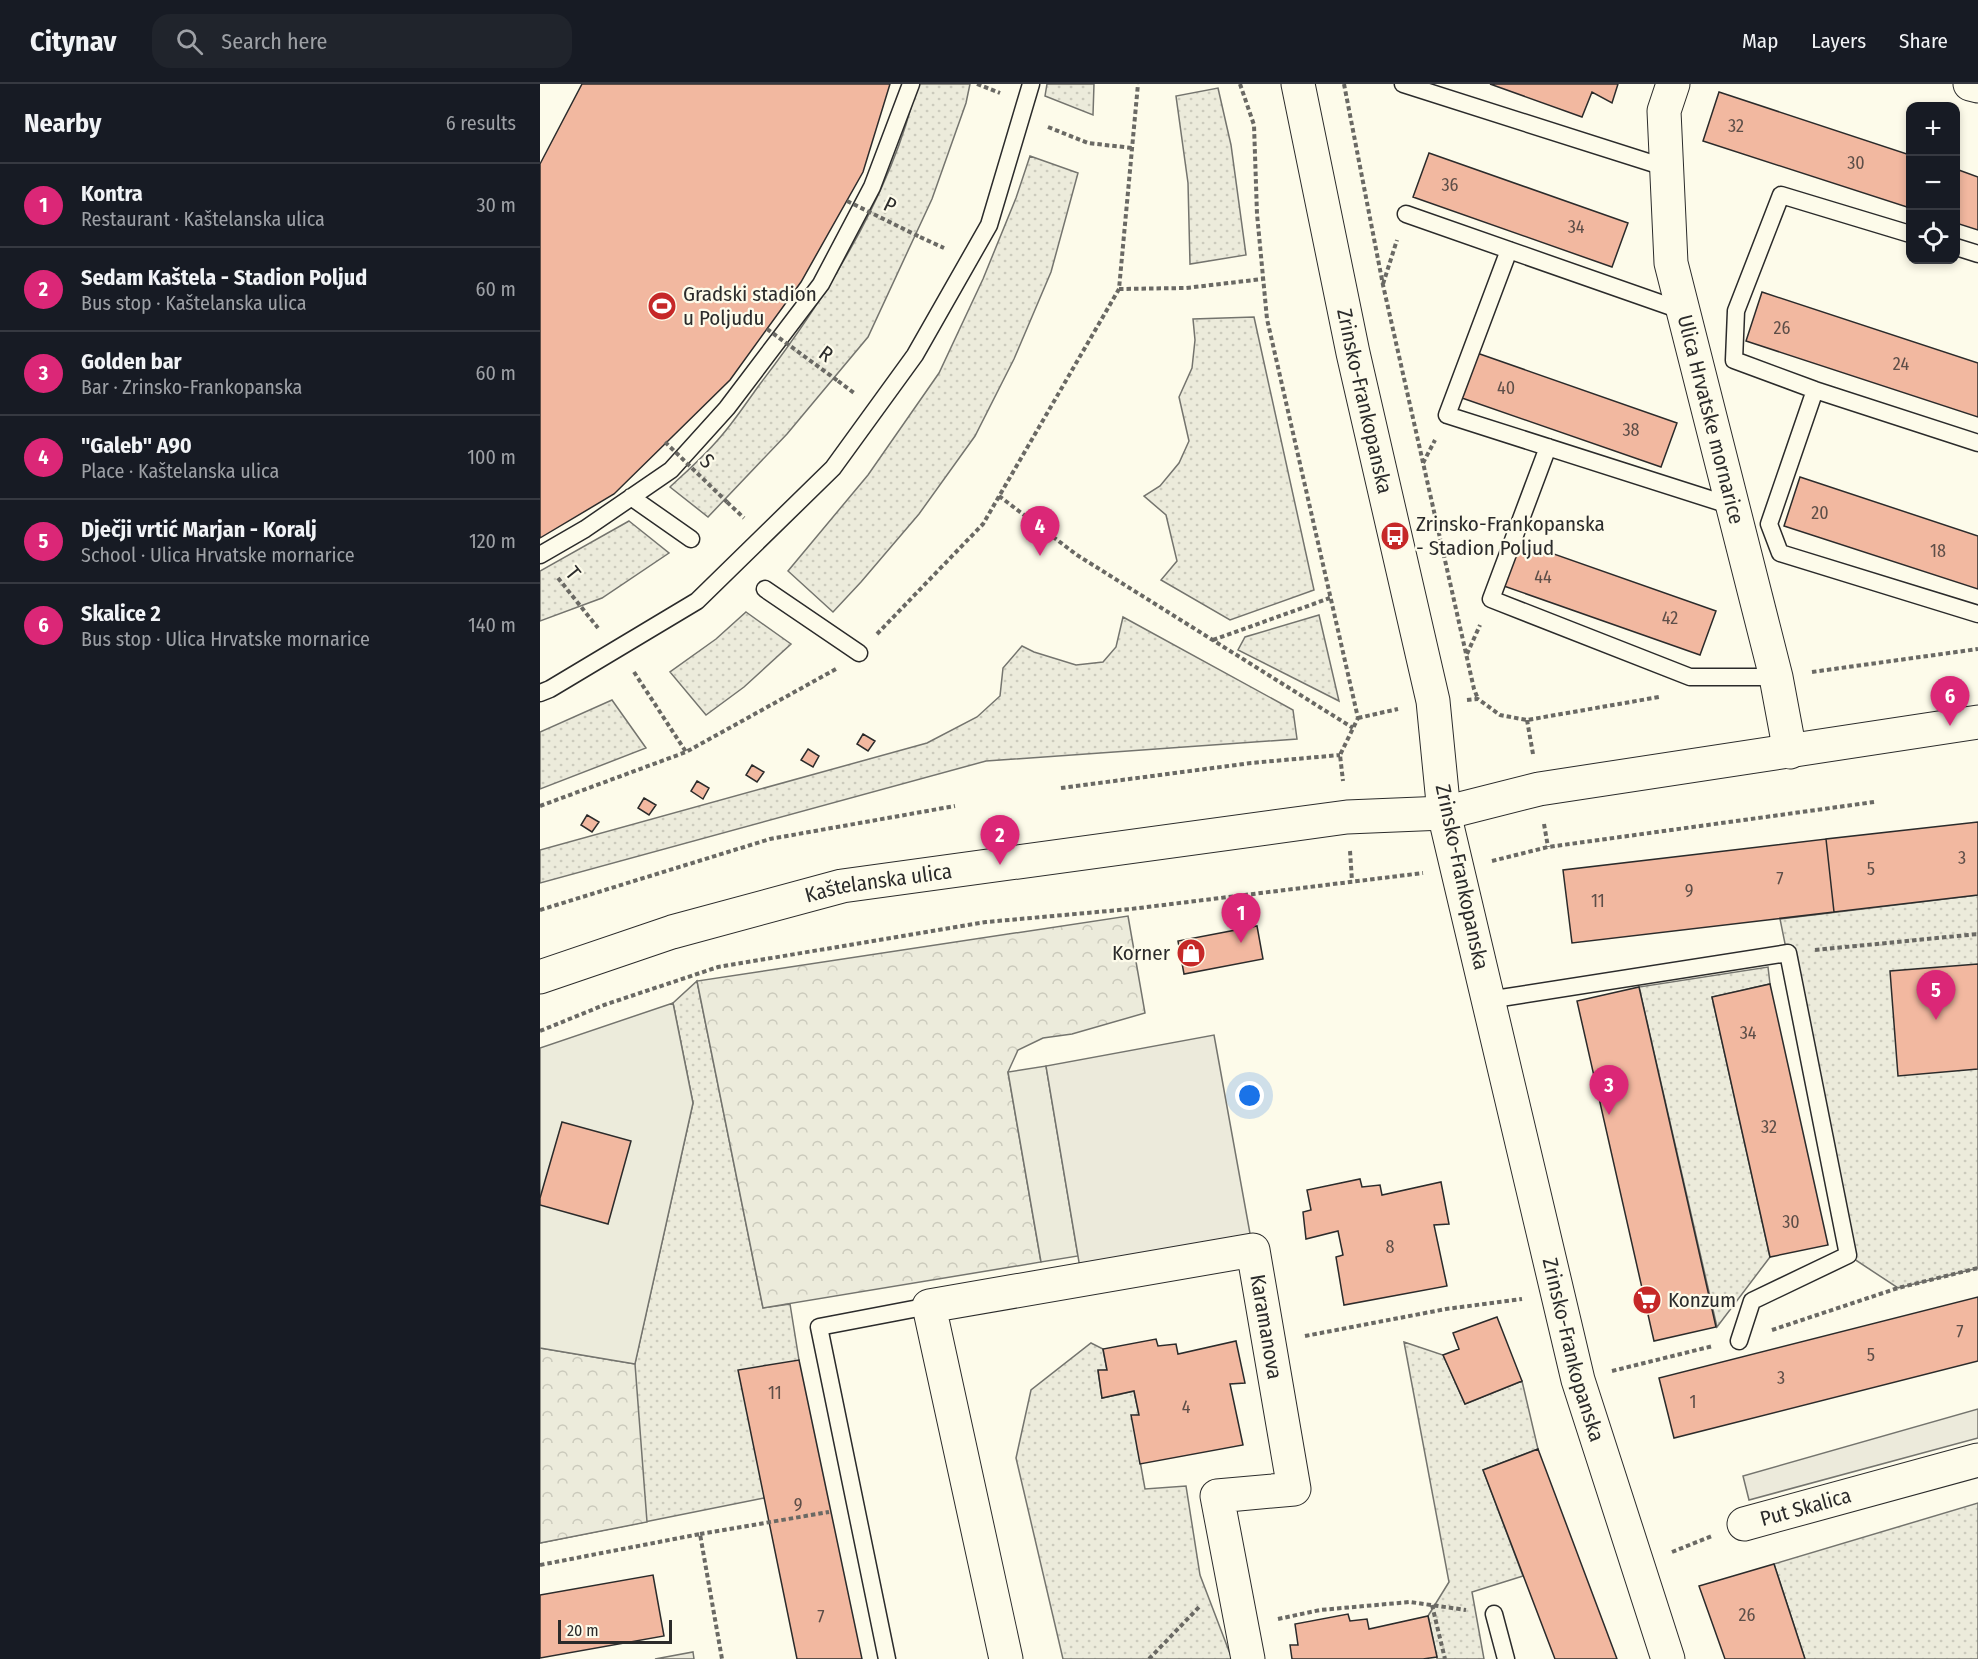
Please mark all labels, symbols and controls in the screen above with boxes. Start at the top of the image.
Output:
search box [152,14,572,68]
text: Citynav [30,25,116,58]
icon: search [173,25,206,58]
text: Search here [221,28,327,55]
text: Map [1742,28,1778,54]
text: Layers [1811,28,1866,54]
text: Share [1899,28,1948,54]
map controls [1906,102,1960,264]
button: + [1906,102,1960,156]
text: Nearby [24,108,101,139]
text: 6 results [446,111,516,135]
house number: 32 [1728,115,1744,137]
house number: 30 [1847,152,1865,174]
button: − [1906,156,1960,210]
house number: 36 [1441,174,1459,196]
text: Kontra [81,180,143,207]
street label: P [879,191,901,219]
text: 1 [39,193,48,217]
text: 30 m [476,193,516,217]
text: Restaurant · Kaštelanska ulica [81,207,325,231]
button: locate [1906,210,1960,264]
house number: 34 [1568,216,1585,238]
text: Sedam Kaštela - Stadion Poljud [81,264,367,291]
text: 2 [39,277,48,301]
text: 60 m [476,277,516,301]
place label: Gradski stadion u Poljudu [683,281,817,331]
sports icon: Gradski stadion u Poljudu [646,290,678,322]
text: Bus stop · Kaštelanska ulica [81,291,307,315]
street label: Zrinsko-Frankopanska [1331,306,1398,496]
street label: Ulica Hrvatske mornarice [1672,312,1750,527]
house number: 26 [1774,317,1791,339]
street label: R [814,340,839,368]
text: Golden bar [81,348,182,375]
house number: 24 [1893,353,1909,375]
text: 3 [39,361,48,385]
text: 60 m [476,361,516,385]
text: Bar · Zrinsko-Frankopanska [81,375,302,399]
house number: 40 [1497,377,1515,399]
house number: 38 [1622,419,1640,441]
text: "Galeb" A90 [81,432,192,459]
text: 4 [38,445,49,469]
text: 100 m [467,445,516,469]
street label: S [694,448,720,474]
text: Place · Kaštelanska ulica [81,459,279,483]
house number: 20 [1811,502,1829,524]
pin: 4 [1020,506,1060,556]
place label: Zrinsko-Frankopanska - Stadion Poljud [1416,511,1605,561]
text: Dječji vrtić Marjan - Koralj [81,516,317,543]
bus stop icon: Zrinsko-Frankopanska - Stadion Poljud [1379,520,1411,552]
text: 5 [39,529,48,553]
text: 120 m [469,529,516,553]
house number: 18 [1930,540,1946,562]
text: School · Ulica Hrvatske mornarice [81,543,355,567]
street label: T [560,561,586,585]
house number: 44 [1534,566,1552,588]
text: Skalice 2 [81,600,161,627]
house number: 42 [1662,607,1678,629]
text: 6 [38,613,49,637]
text: 140 m [468,613,516,637]
text: Bus stop · Ulica Hrvatske mornarice [81,627,370,651]
pin: 6 [1930,676,1970,726]
street label: Zrinsko-Frankopanska [1430,782,1494,972]
pin: 2 [980,816,1020,865]
house number: 3 [1958,847,1966,869]
street label: Kaštelanska ulica [802,858,953,908]
house number: 5 [1867,858,1875,880]
house number: 7 [1776,868,1784,890]
house number: 9 [1685,880,1693,902]
house number: 11 [1591,890,1605,912]
pin: 1 [1222,894,1260,943]
shop icon: Korner [1175,937,1207,969]
place label: Korner [1112,940,1171,966]
pin: 5 [1916,970,1956,1020]
house number: 34 [1740,1022,1757,1044]
pin: 3 [1590,1066,1628,1115]
your location [1235,1081,1264,1110]
house number: 32 [1761,1116,1777,1138]
house number: 30 [1782,1211,1800,1233]
house number: 8 [1386,1236,1395,1258]
street label: Zrinsko-Frankopanska [1537,1255,1610,1445]
street label: Karamanova [1244,1272,1288,1381]
supermarket icon: Konzum [1631,1284,1663,1316]
place label: Konzum [1668,1287,1736,1313]
house number: 7 [1956,1321,1964,1343]
house number: 5 [1867,1344,1875,1366]
house number: 3 [1777,1367,1785,1389]
house number: 11 [768,1382,782,1404]
house number: 1 [1689,1391,1697,1413]
house number: 4 [1182,1396,1191,1418]
street label: Put Skalica [1757,1482,1854,1532]
house number: 9 [794,1494,802,1516]
house number: 26 [1739,1604,1756,1626]
house number: 7 [817,1606,825,1628]
scale bar [558,1617,672,1644]
text: 20 m [567,1621,598,1640]

